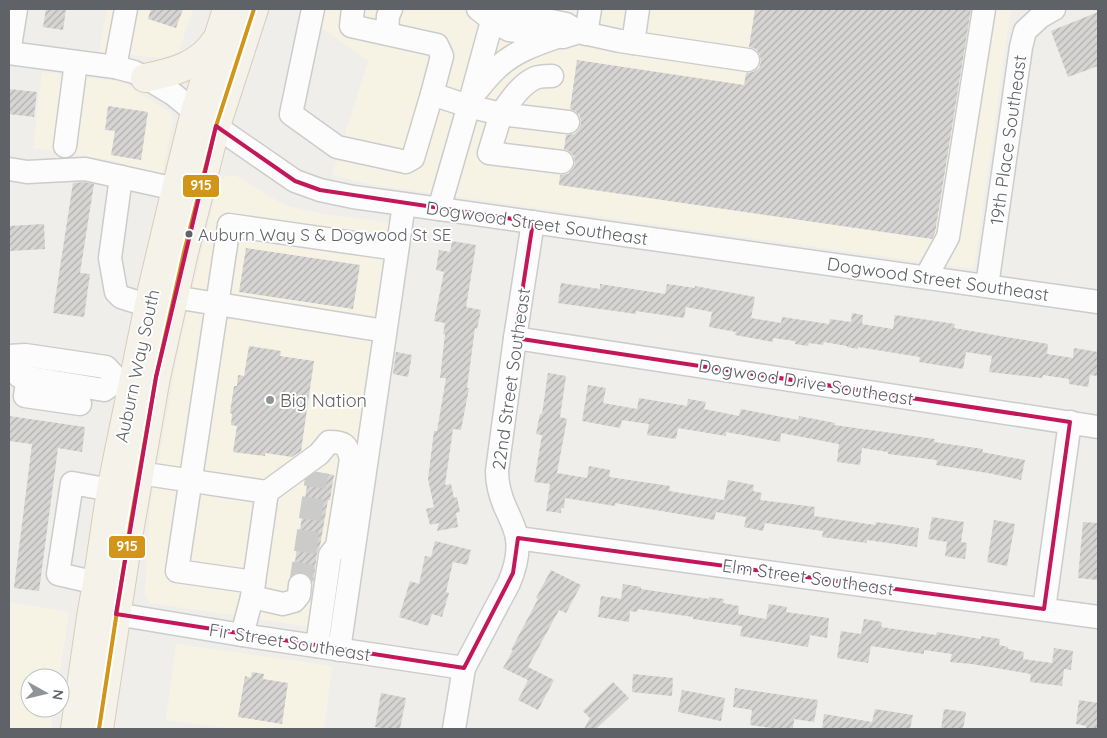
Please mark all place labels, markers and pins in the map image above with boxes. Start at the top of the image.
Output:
place label: Auburn Way S & Dogwood St SE [198,224,451,245]
marker: Auburn Way S & Dogwood St SE [184,229,194,239]
place label: Big Nation [280,389,367,412]
marker: Big Nation [264,394,276,406]

